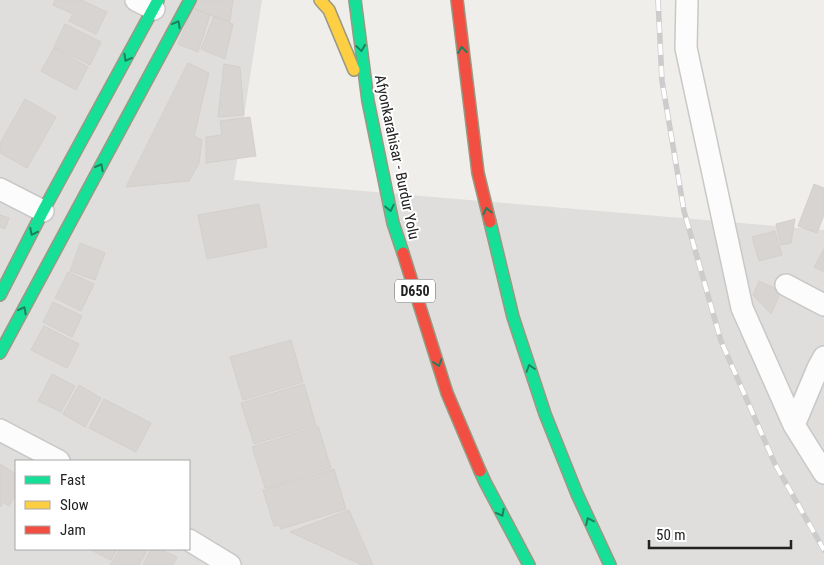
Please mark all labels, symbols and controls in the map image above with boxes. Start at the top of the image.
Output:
one-way arrow [171,20,181,29]
one-way arrow [355,45,366,53]
one-way arrow [457,46,468,54]
one-way arrow [123,53,133,62]
street label: Afyonkarahisar - Burdur Yolu [371,73,423,241]
one-way arrow [94,164,104,173]
one-way arrow [384,204,395,213]
one-way arrow [482,206,493,215]
one-way arrow [29,227,39,236]
road number: D650 [395,280,435,302]
one-way arrow [17,307,27,316]
one-way arrow [432,359,442,367]
one-way arrow [525,364,535,372]
legend [15,460,190,550]
text: Fast [60,471,85,489]
text: Slow [60,496,89,514]
one-way arrow [495,507,505,516]
one-way arrow [585,517,596,526]
scale bar [649,518,792,550]
text: Jam [60,521,86,539]
text: 50 m [656,526,686,544]

